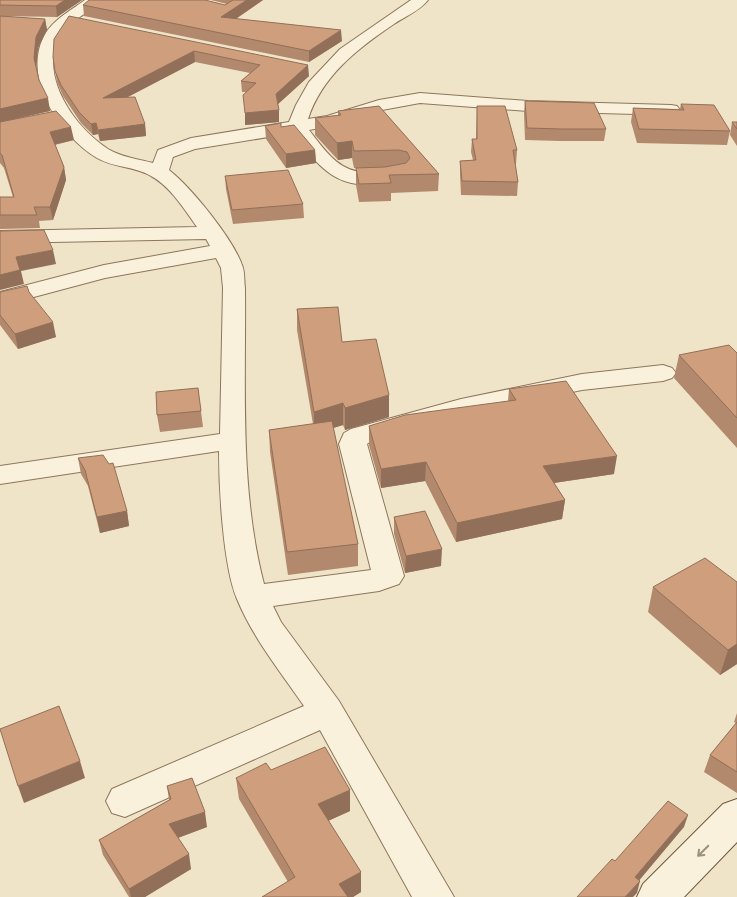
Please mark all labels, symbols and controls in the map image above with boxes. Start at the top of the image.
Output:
one-way arrow [696,845,709,857]

